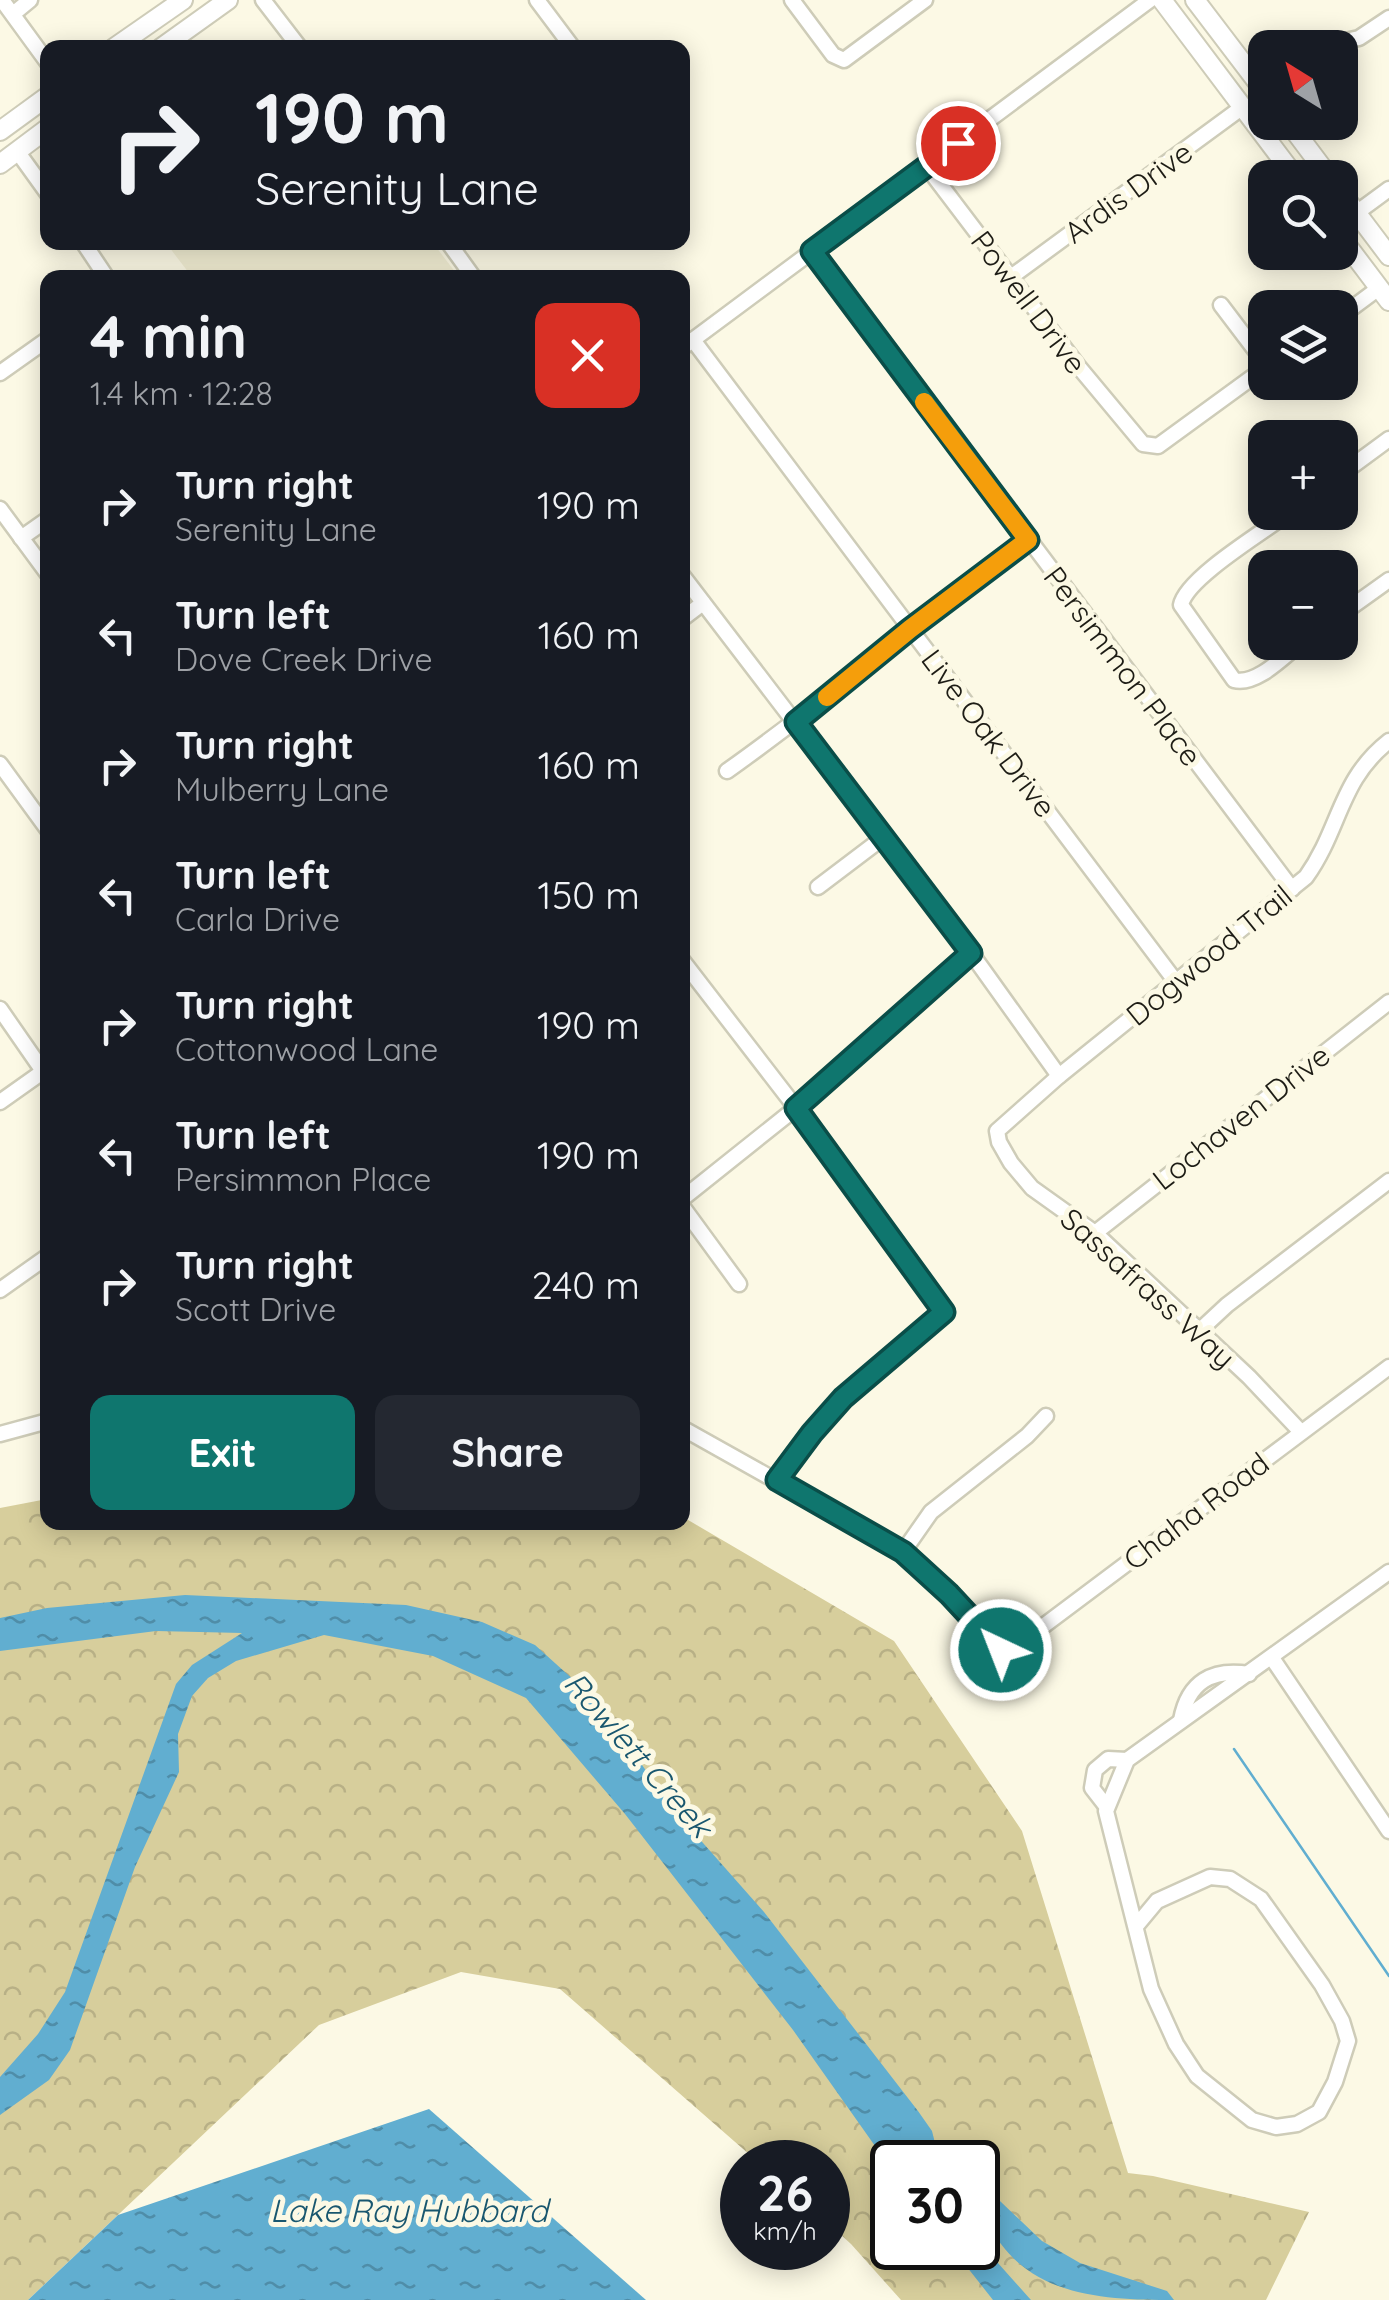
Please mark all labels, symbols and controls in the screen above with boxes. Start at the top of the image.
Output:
north arrow [1248,30,1358,140]
map controls [1248,30,1358,660]
text: 190 m [255,73,449,161]
icon: right [90,80,220,210]
pin [916,101,1001,186]
icon: arrive [931,116,986,171]
street label: Ardis Drive [1056,133,1200,251]
text: Serenity Lane [255,160,539,216]
button: search [1248,160,1358,270]
street label: Powell Drive [963,223,1095,381]
button: layers [1248,290,1358,400]
text: 4 min [90,298,247,373]
button: close [535,303,640,408]
text: 1.4 km · 12:28 [90,373,273,413]
button: + [1248,420,1358,530]
text: Turn right [175,461,354,509]
icon: right [90,478,145,533]
text: 190 m [537,481,640,529]
text: Serenity Lane [175,509,377,549]
button: − [1248,550,1358,660]
street label: Persimmon Place [1035,559,1211,773]
text: Turn left [175,591,331,639]
icon: left [90,608,145,663]
text: 160 m [538,611,640,659]
text: Dove Creek Drive [175,639,433,679]
street label: Live Oak Drive [913,641,1065,825]
text: Turn right [175,721,354,769]
icon: right [90,738,145,793]
text: 160 m [538,741,640,789]
text: Mulberry Lane [175,769,389,809]
text: Turn left [175,851,331,899]
icon: left [90,868,145,923]
text: 150 m [538,871,640,919]
street label: Dogwood Trail [1118,876,1300,1034]
text: Carla Drive [175,899,340,939]
text: Turn right [175,981,354,1029]
icon: right [90,998,145,1053]
text: 190 m [537,1001,640,1049]
text: Cottonwood Lane [175,1029,438,1069]
street label: Lochaven Drive [1145,1036,1337,1198]
text: Turn left [175,1111,331,1159]
icon: left [90,1128,145,1183]
text: 190 m [537,1131,640,1179]
text: Persimmon Place [175,1159,431,1199]
street label: Sassafrass Way [1053,1200,1243,1376]
text: Turn right [175,1241,354,1289]
icon: right [90,1258,145,1313]
text: 240 m [532,1261,640,1309]
text: Scott Drive [175,1289,336,1329]
button: Exit [90,1395,355,1510]
button: Share [375,1395,640,1510]
street label: Chaha Road [1116,1444,1276,1578]
position arrow [949,1598,1053,1702]
water label: Rowlett Creek [556,1663,724,1847]
speed limit sign: 30 [870,2140,1000,2270]
text: 26 [757,2161,813,2224]
water label: Lake Ray Hubbard [270,2190,552,2230]
text: km/h [753,2215,817,2246]

